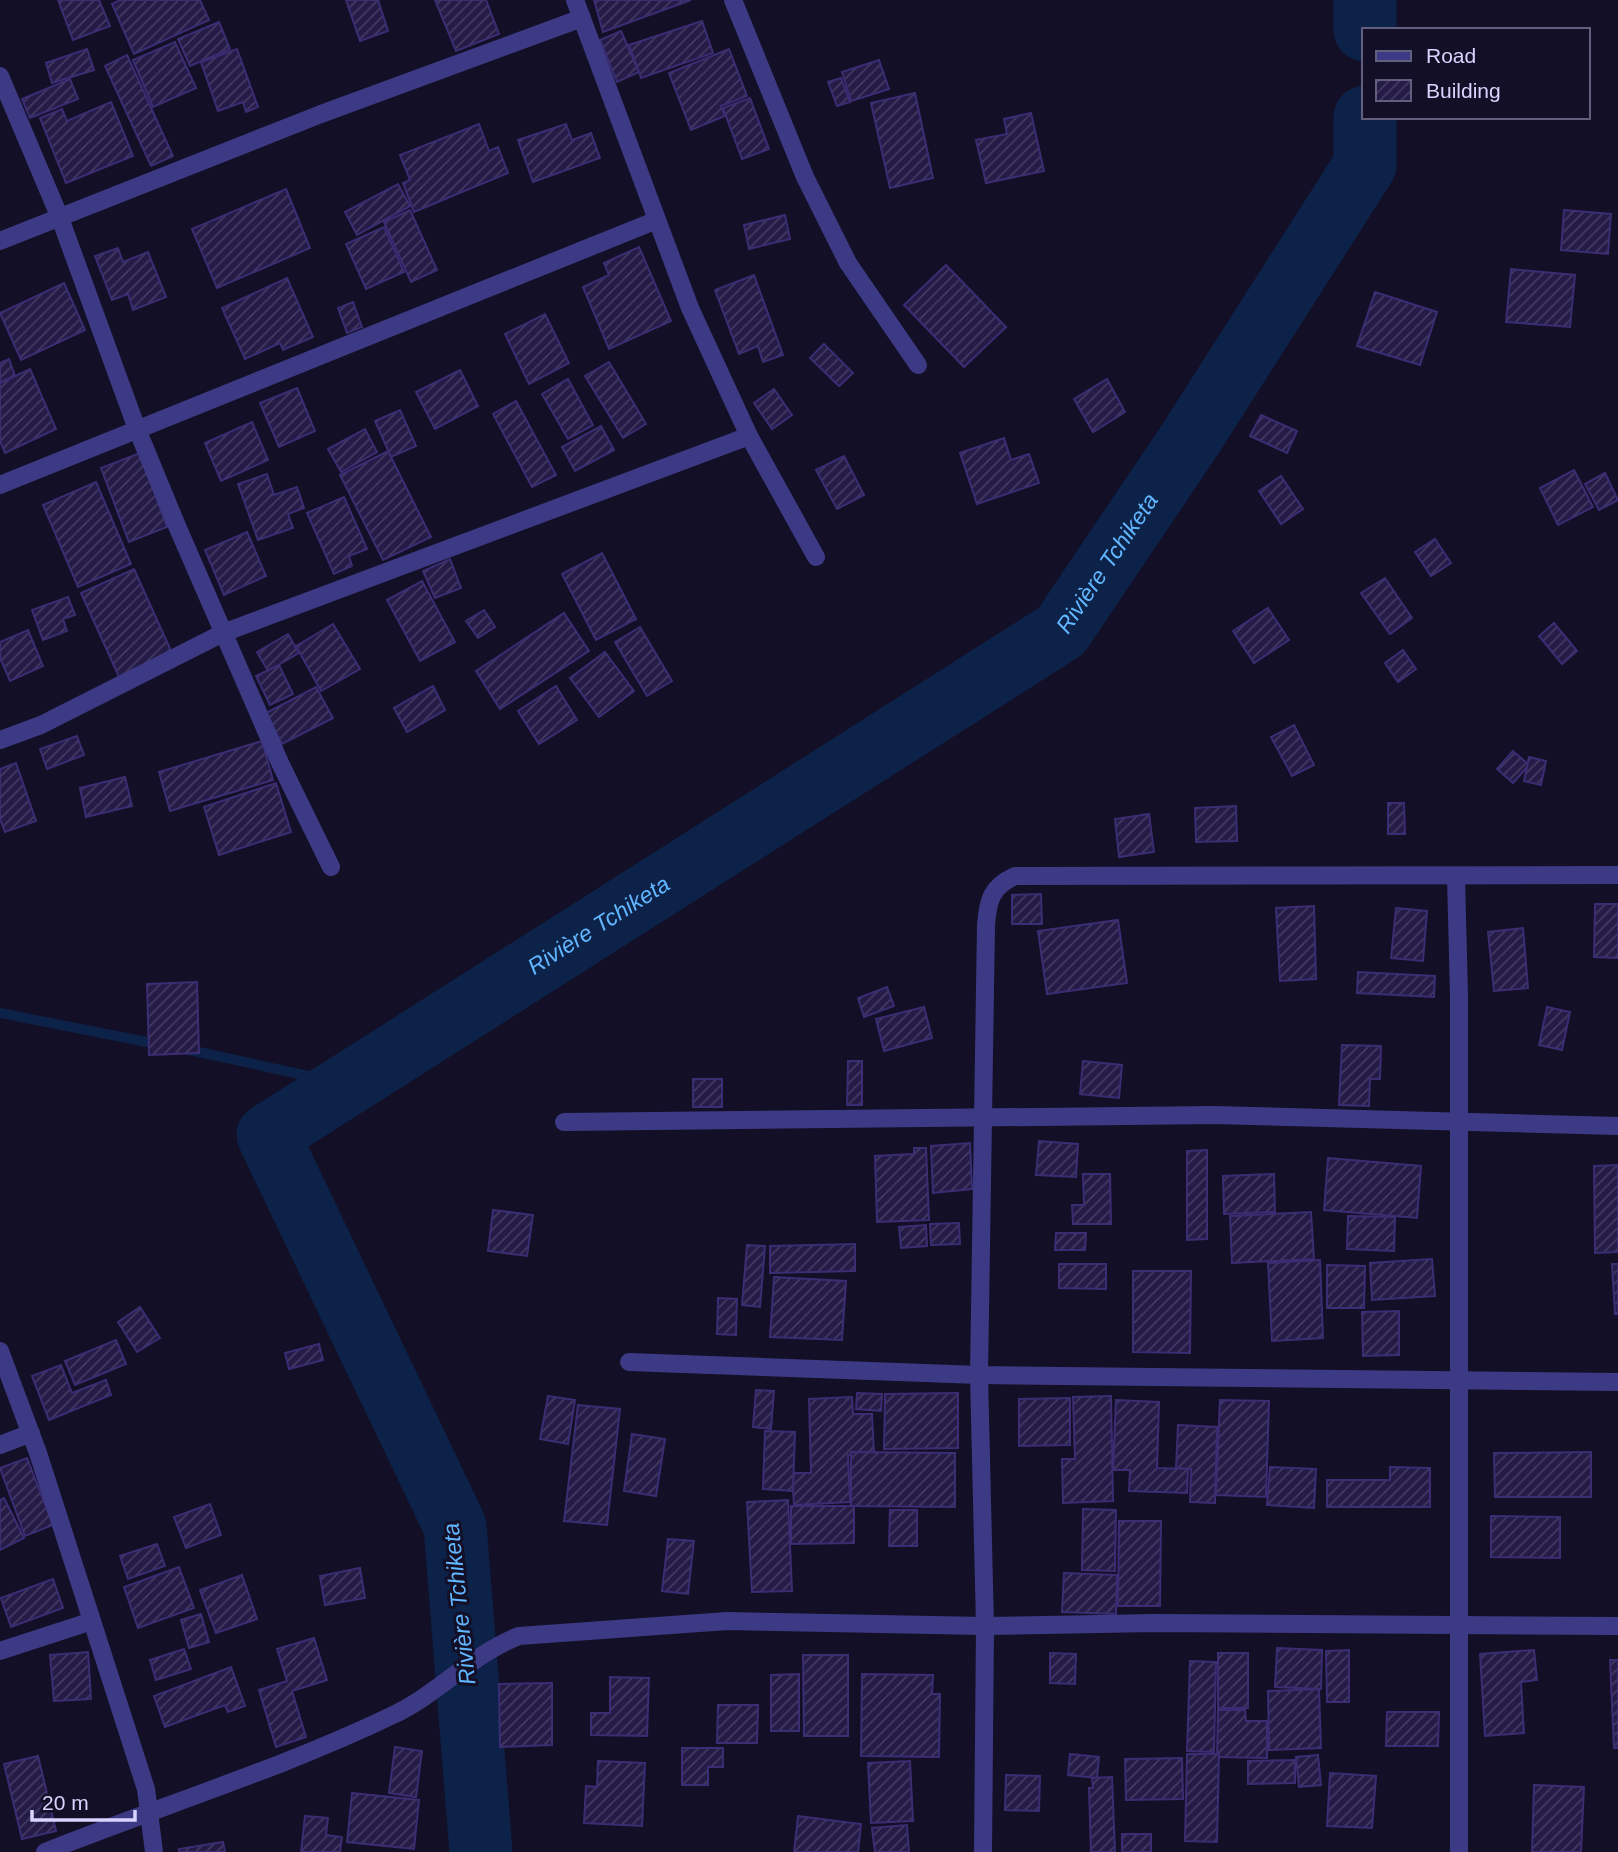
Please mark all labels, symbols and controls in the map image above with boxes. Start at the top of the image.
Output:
legend [1362,28,1590,119]
text: Road [1426,44,1476,67]
text: Building [1426,79,1501,102]
water label: Rivière Tchiketa [1050,488,1163,638]
water label: Rivière Tchiketa [523,870,674,980]
water label: Rivière Tchiketa [438,1522,480,1686]
scale bar [32,1778,135,1822]
text: 20 m [42,1791,89,1814]

